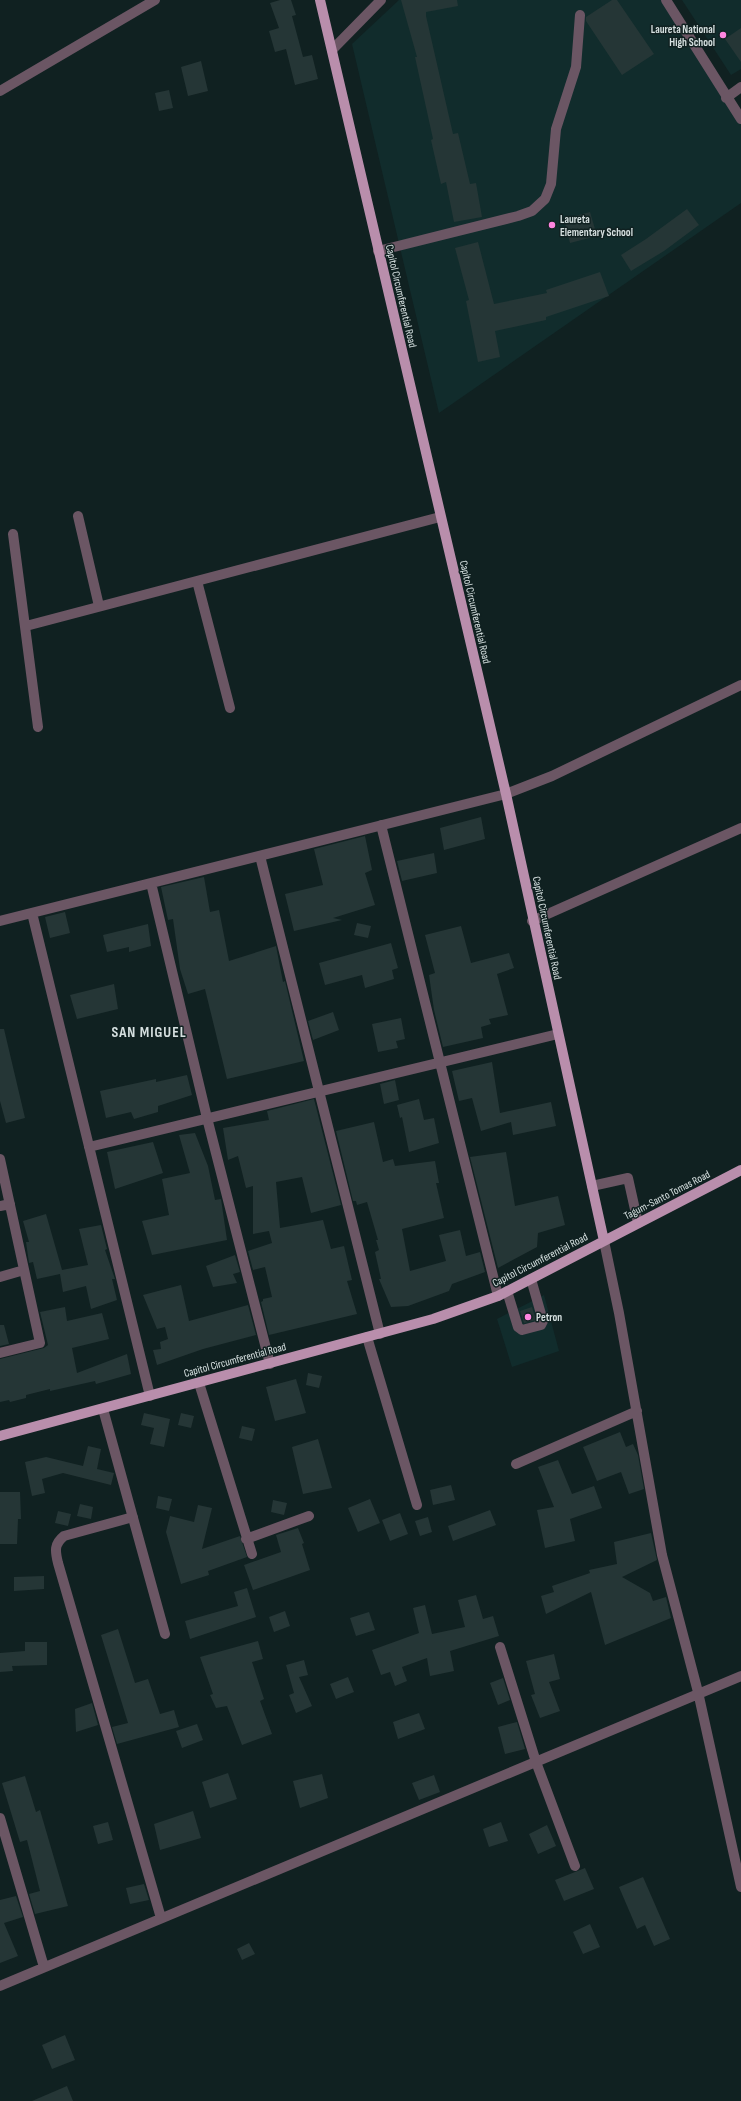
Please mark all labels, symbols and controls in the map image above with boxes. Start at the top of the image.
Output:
place label: Laureta National High School [651,23,715,49]
marker: Laureta National High School [718,30,728,40]
place label: Laureta Elementary School [560,213,633,239]
marker: Laureta Elementary School [547,220,557,230]
street label: Capitol Circumferential Road [383,243,419,349]
street label: Capitol Circumferential Road [457,559,493,665]
street label: Capitol Circumferential Road [530,875,564,981]
district label: SAN MIGUEL [111,1023,187,1042]
street label: Tagum-Santo Tomas Road [622,1167,713,1222]
street label: Capitol Circumferential Road [490,1230,590,1290]
place label: Petron [536,1311,562,1324]
marker: Petron [523,1312,533,1322]
street label: Capitol Circumferential Road [182,1340,288,1380]

